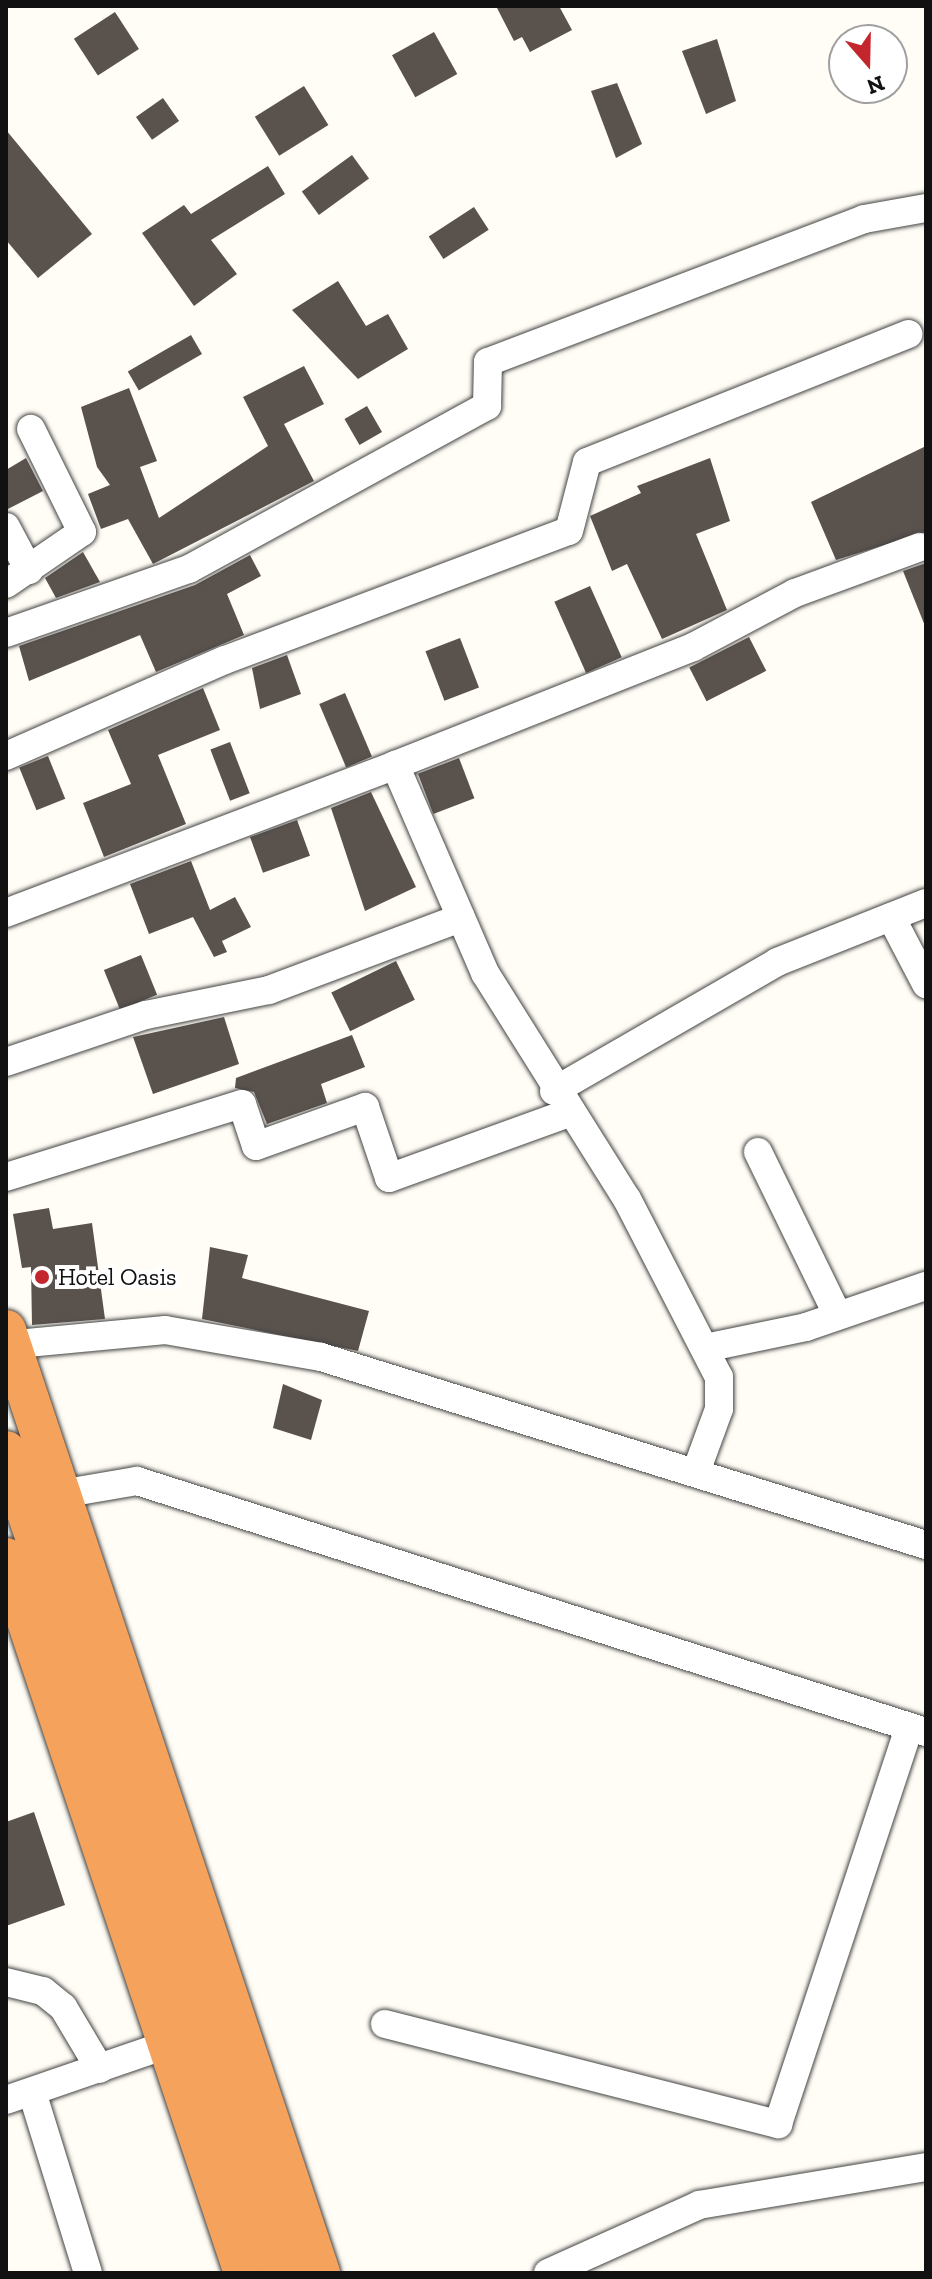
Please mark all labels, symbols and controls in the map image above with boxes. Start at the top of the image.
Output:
north arrow [828,24,908,104]
text: N [863,70,888,101]
place label: Hotel Oasis [58,1263,177,1291]
marker: Hotel Oasis [33,1268,51,1286]

